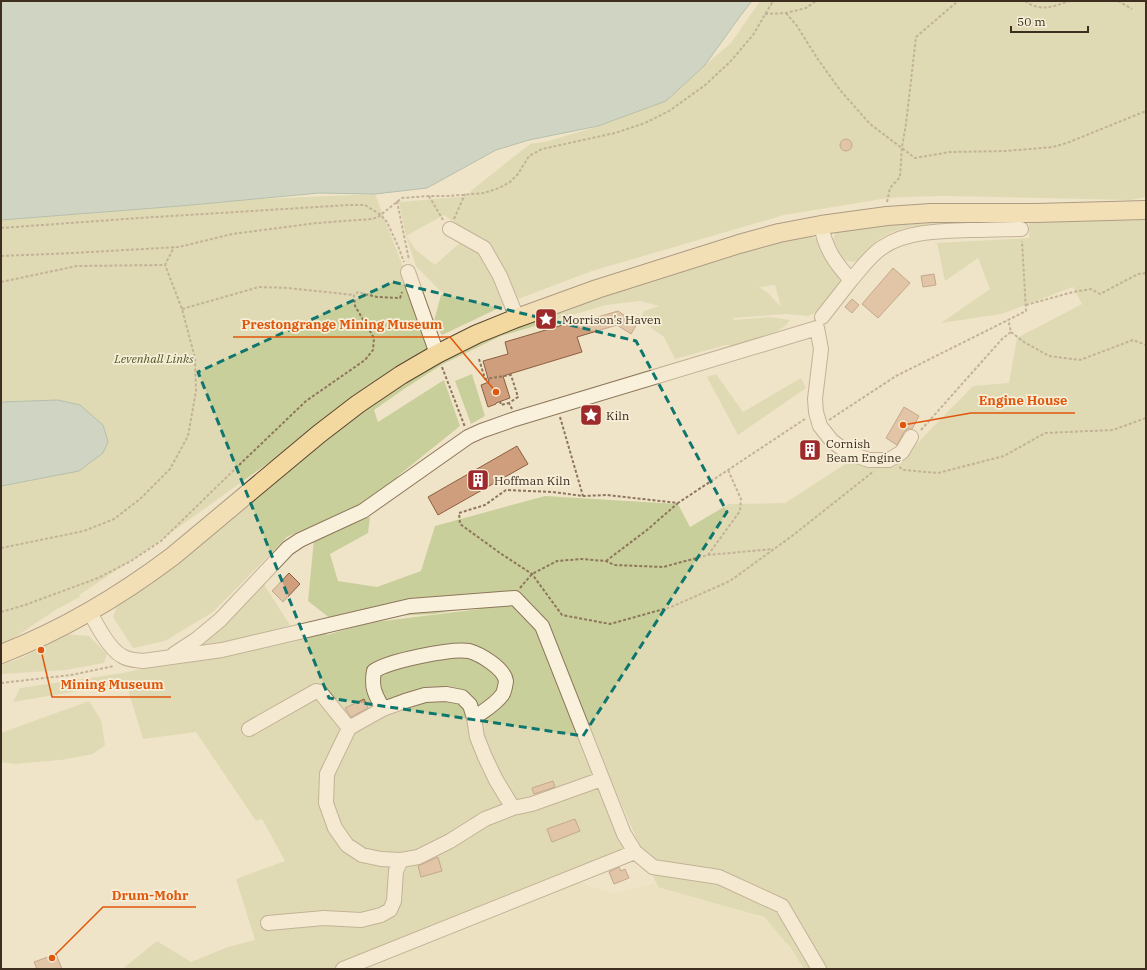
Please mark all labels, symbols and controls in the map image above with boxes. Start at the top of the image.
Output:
scale bar [1011,8,1088,34]
text: 50 m [1017,14,1046,29]
place icon: Morrison's Haven [533,306,559,332]
callout: Prestongrange Mining Museum [233,312,450,337]
place label: Morrison's Haven [562,312,662,327]
text: Prestongrange Mining Museum [242,316,443,333]
park label: Levenhall Links [113,351,194,366]
callout: Engine House [971,388,1075,413]
text: Engine House [979,392,1067,409]
place icon: Kiln [578,402,604,428]
place label: Kiln [606,408,630,423]
place label: Cornish Beam Engine [826,436,901,465]
building icon: Cornish Beam Engine [797,437,823,463]
building icon: Hoffman Kiln [465,467,491,493]
place label: Hoffman Kiln [494,473,571,488]
callout: Mining Museum [52,672,171,697]
text: Mining Museum [60,676,164,693]
callout: Drum-Mohr [103,882,196,907]
text: Drum-Mohr [112,887,189,904]

